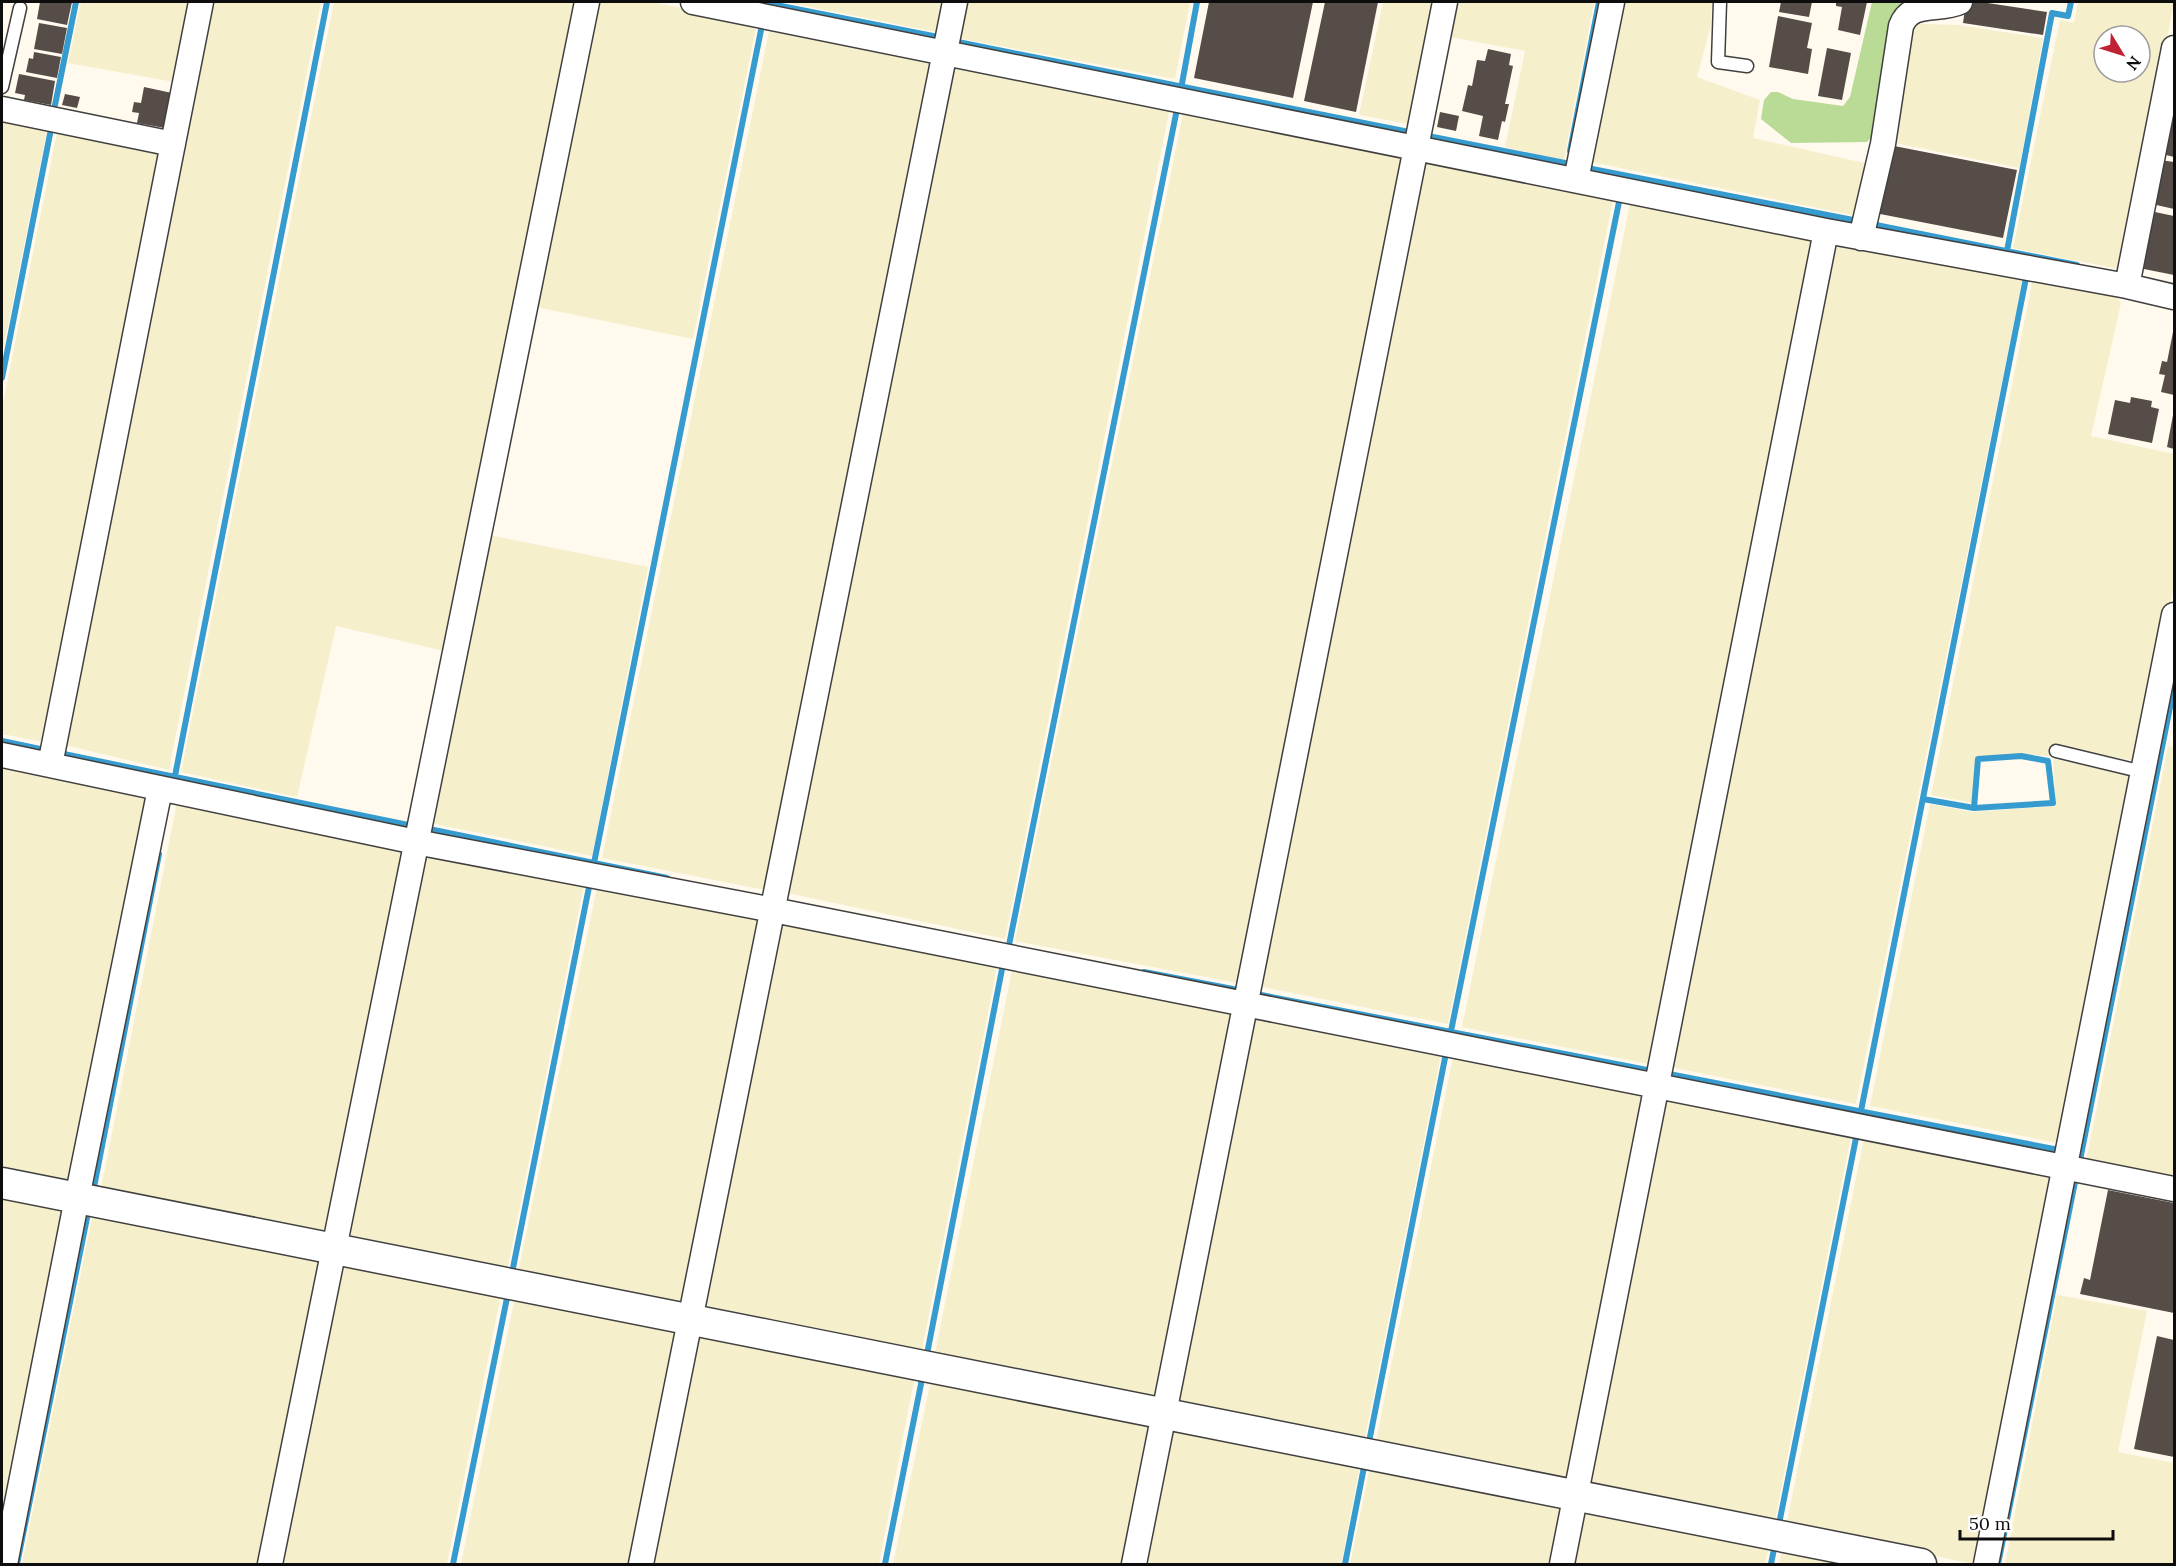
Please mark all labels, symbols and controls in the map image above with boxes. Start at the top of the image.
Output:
north arrow [2092,24,2152,84]
text: N [2122,52,2146,74]
scale bar [1960,1503,2113,1541]
text: 50 m [1969,1512,2011,1535]

